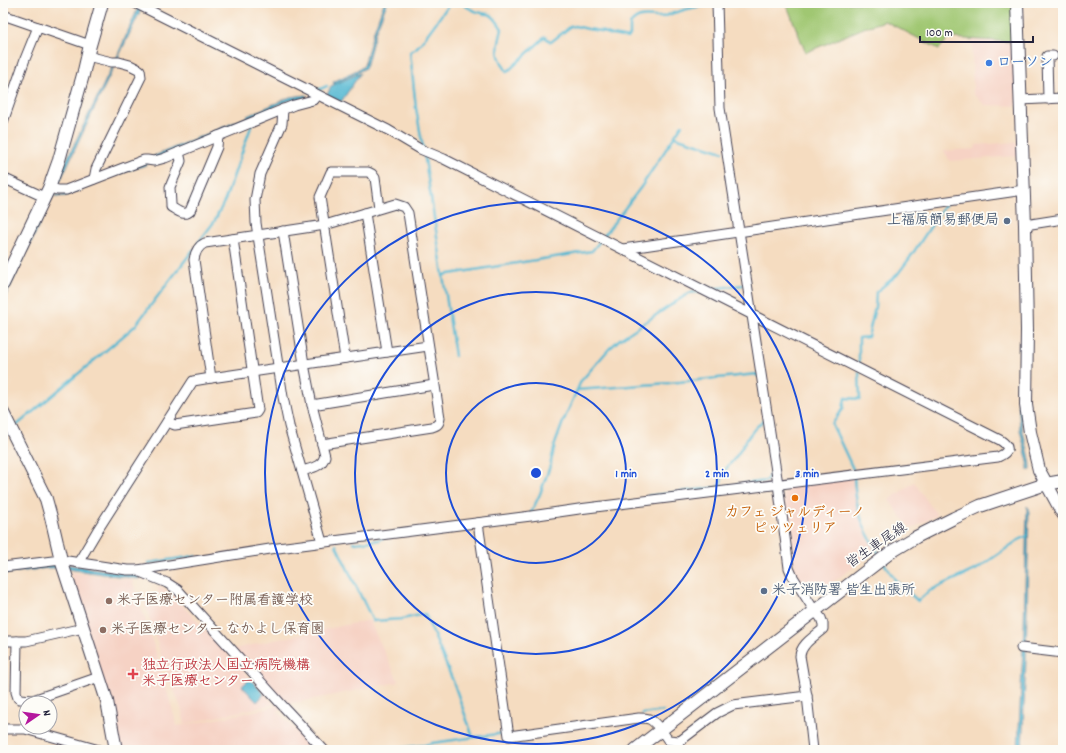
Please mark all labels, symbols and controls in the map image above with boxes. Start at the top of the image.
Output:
scale bar [920,18,1033,44]
text: 100 m [926,25,953,42]
place label: ローソン [997,53,1053,73]
marker: ローソン [984,58,994,68]
place label: 上福原簡易郵便局 [887,211,999,231]
marker: 上福原簡易郵便局 [1002,216,1012,226]
centre of rings [529,466,543,480]
text: 1 min [615,466,637,483]
text: 2 min [705,466,729,483]
text: 3 min [795,466,819,483]
marker: カフェ ジャルディーノ ピッツェリア [790,493,800,503]
place label: カフェ ジャルディーノ ピッツェリア [725,503,865,539]
street label: 皆生車尾線 [842,518,912,574]
place label: 米子消防署 皆生出張所 [772,581,915,601]
marker: 米子消防署 皆生出張所 [759,586,769,596]
place label: 米子医療センター附属看護学校 [117,591,313,611]
marker: 米子医療センター附属看護学校 [104,596,114,606]
place label: 米子医療センター なかよし保育園 [111,620,325,640]
marker: 米子医療センター なかよし保育園 [98,625,108,635]
place label: 独立行政法人国立病院機構 米子医療センター [142,656,310,692]
marker: 独立行政法人国立病院機構 米子医療センター [127,668,139,680]
north arrow [18,695,58,735]
text: N [37,709,54,718]

